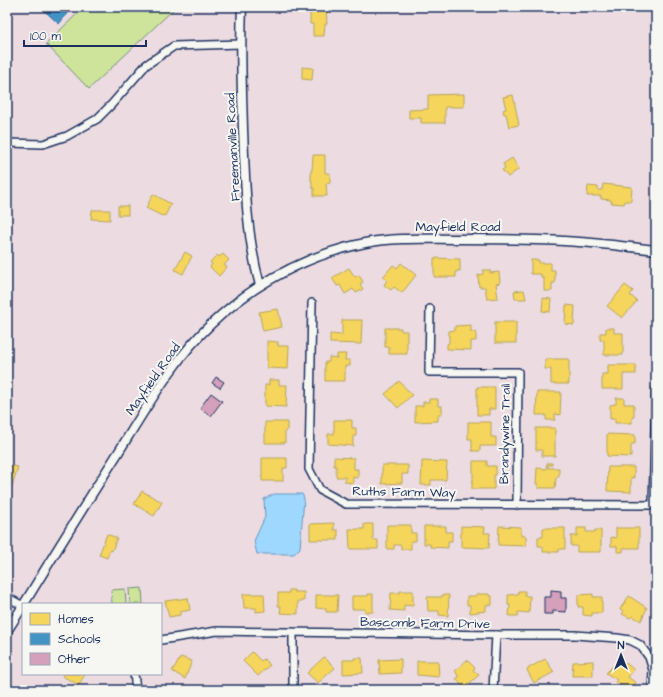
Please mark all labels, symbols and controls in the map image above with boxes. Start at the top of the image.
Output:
scale bar [24,22,146,48]
text: 100 m [30,28,61,45]
street label: Freemanville Road [221,92,245,202]
street label: Mayfield Road [416,218,501,237]
street label: Mayfield Road [121,339,186,420]
street label: Brandywine Trail [495,384,516,484]
street label: Ruths Farm Way [352,482,456,503]
legend [22,603,162,675]
text: Homes [58,611,94,628]
street label: Bascomb Farm Drive [360,613,490,633]
text: Schools [58,631,101,648]
north arrow [601,635,641,675]
text: N [618,638,625,653]
text: Other [58,651,90,668]

